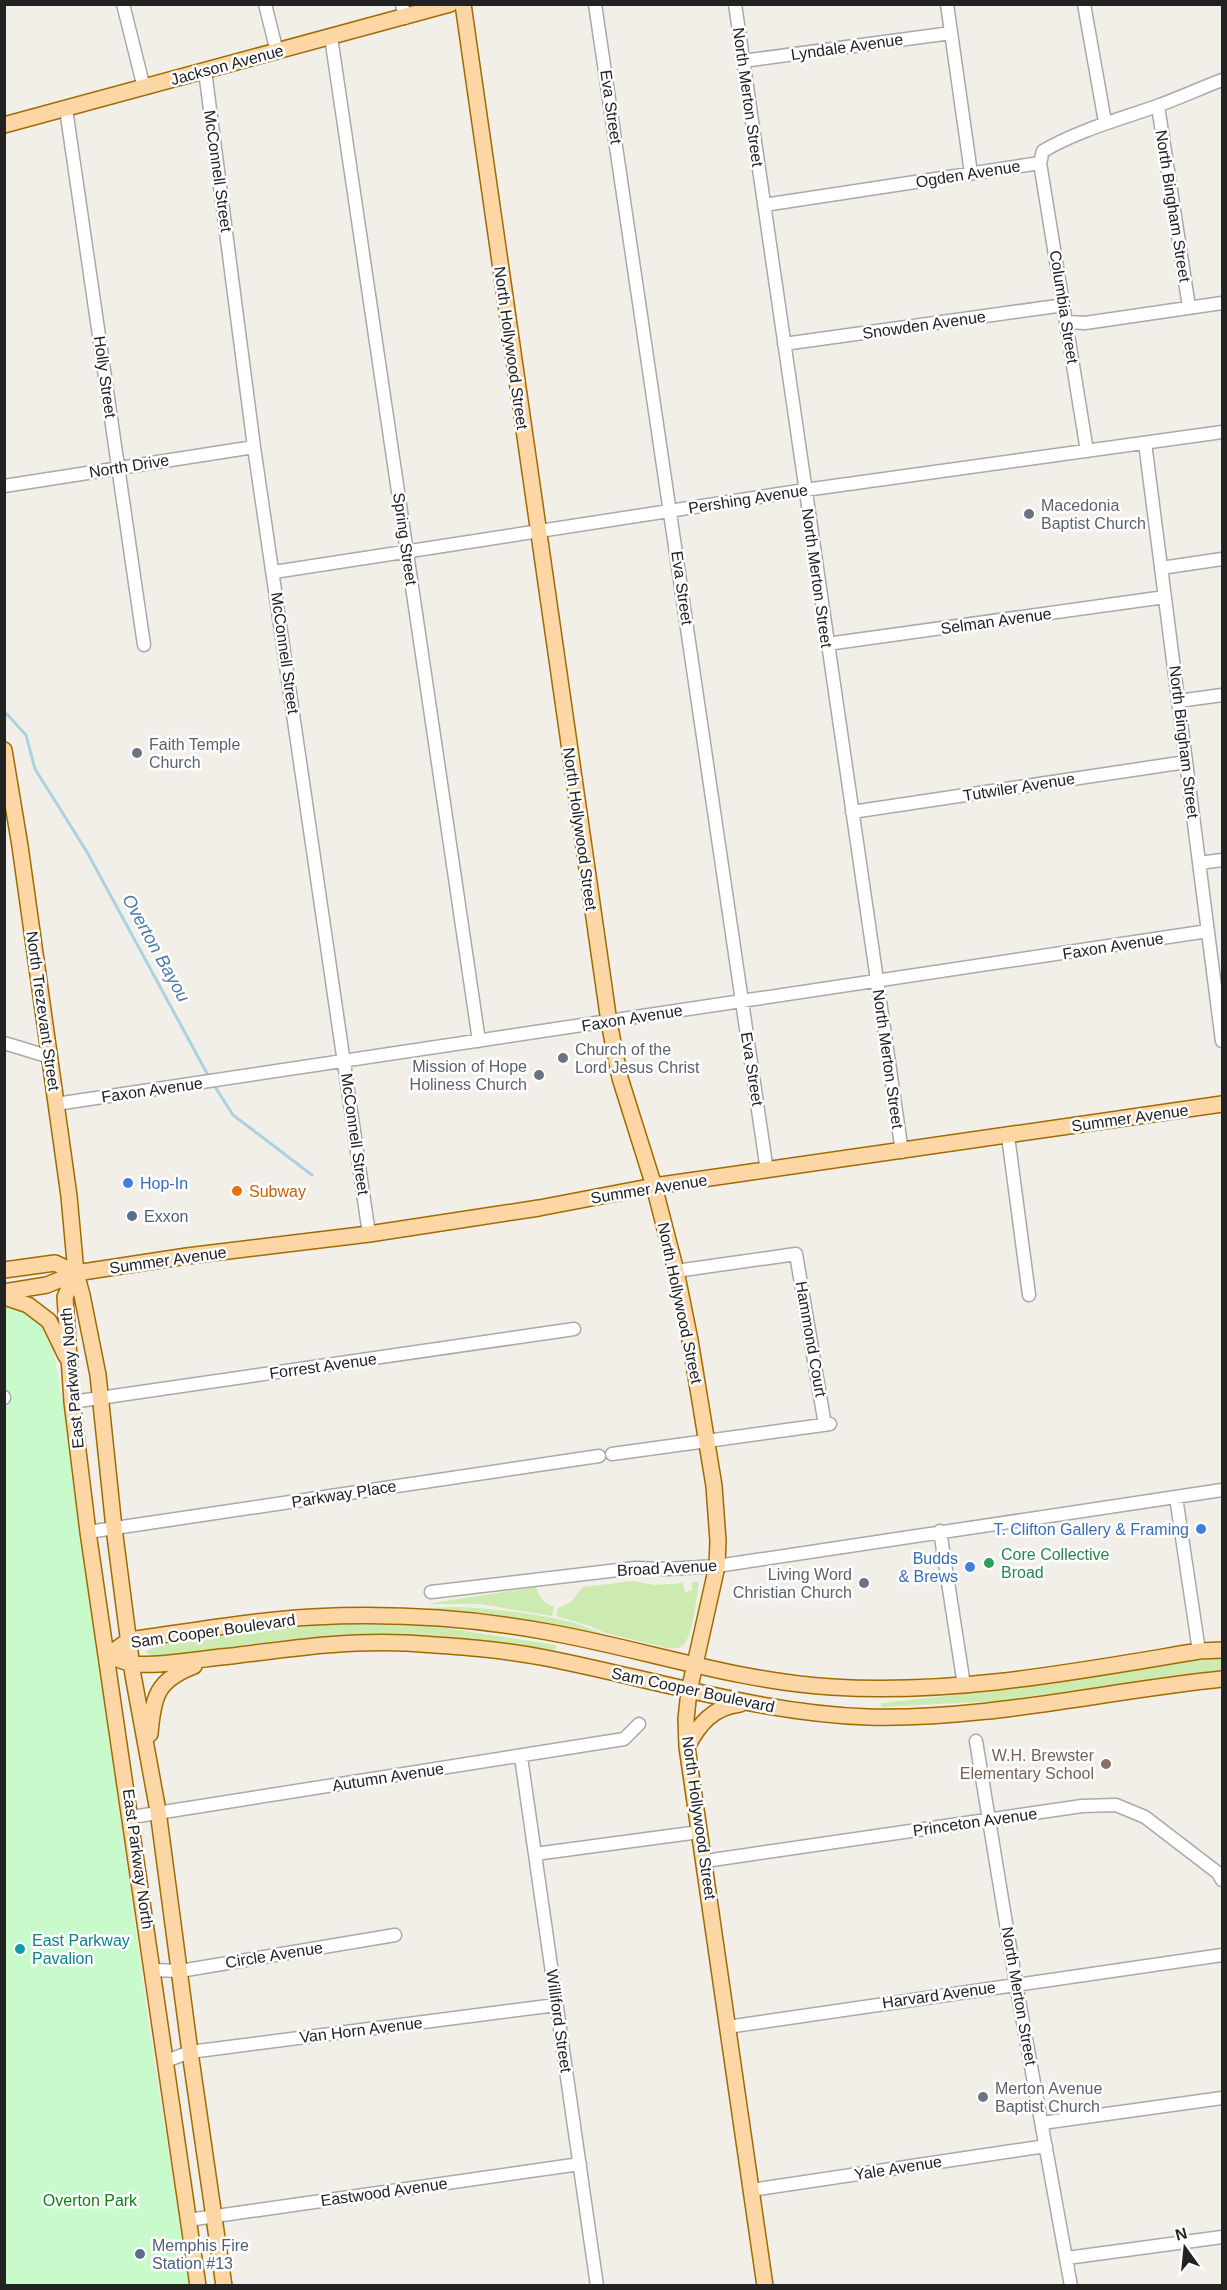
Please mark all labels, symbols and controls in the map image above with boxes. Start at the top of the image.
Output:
street label: North Merton Street [730,26,766,168]
street label: Lyndale Avenue [790,31,904,63]
street label: Jackson Avenue [169,42,285,88]
street label: Eva Street [597,69,625,146]
street label: McConnell Street [201,109,235,233]
street label: North Bingham Street [1153,129,1194,284]
street label: Ogden Avenue [915,157,1022,191]
street label: Columbia Street [1047,249,1081,366]
street label: North Hollywood Street [491,265,531,431]
street label: Snowden Avenue [861,308,987,342]
street label: Holly Street [91,335,119,420]
street label: North Drive [88,451,170,481]
street label: Pershing Avenue [687,481,809,517]
street label: Spring Street [390,492,420,587]
place label: Macedonia Baptist Church [1041,497,1146,532]
street label: North Merton Street [799,507,835,649]
marker: Macedonia Baptist Church [1022,507,1036,521]
street label: Eva Street [668,550,696,627]
street label: McConnell Street [268,591,302,715]
street label: Selman Avenue [939,605,1053,637]
street label: North Bingham Street [1166,665,1202,820]
place label: Faith Temple Church [149,736,240,771]
marker: Faith Temple Church [130,746,144,760]
street label: North Hollywood Street [560,746,600,912]
street label: Tutwiler Avenue [962,770,1076,804]
water label: Overton Bayou [118,891,194,1005]
street label: North Trezevant Street [23,930,63,1092]
street label: Faxon Avenue [1061,930,1165,962]
street label: North Merton Street [870,988,906,1130]
street label: Faxon Avenue [580,1002,684,1034]
street label: Eva Street [738,1031,766,1108]
place label: Church of the Lord Jesus Christ [575,1041,700,1076]
marker: Church of the Lord Jesus Christ [556,1051,570,1065]
place label: Mission of Hope Holiness Church [410,1058,527,1093]
marker: Mission of Hope Holiness Church [532,1068,546,1082]
street label: McConnell Street [338,1072,372,1196]
street label: Faxon Avenue [100,1074,204,1106]
street label: Summer Avenue [1070,1101,1190,1135]
street label: Summer Avenue [589,1171,709,1207]
place label: Hop-In [140,1175,188,1192]
marker: Hop-In [121,1176,135,1190]
place label: Subway [249,1183,306,1200]
marker: Subway [230,1184,244,1198]
place label: Exxon [144,1208,188,1225]
marker: Exxon [125,1209,139,1223]
street label: North Hollywood Street [655,1221,706,1386]
street label: Summer Avenue [108,1243,228,1277]
street label: Hammond Court [792,1280,830,1399]
street label: East Parkway North [57,1307,87,1449]
street label: Forrest Avenue [268,1350,378,1382]
street label: Parkway Place [290,1477,398,1511]
place label: T. Clifton Gallery & Framing [993,1521,1189,1538]
marker: T. Clifton Gallery & Framing [1194,1522,1208,1536]
place label: Core Collective Broad [1001,1546,1110,1581]
place label: Budds & Brews [898,1550,958,1585]
marker: Core Collective Broad [982,1556,996,1570]
street label: Broad Avenue [617,1557,718,1579]
marker: Budds & Brews [963,1560,977,1574]
place label: Living Word Christian Church [733,1566,852,1601]
marker: Living Word Christian Church [857,1576,871,1590]
street label: Sam Cooper Boulevard [129,1611,297,1651]
street label: Sam Cooper Boulevard [610,1664,776,1716]
street label: North Hollywood Street [679,1735,719,1901]
place label: W.H. Brewster Elementary School [960,1747,1095,1782]
marker: W.H. Brewster Elementary School [1099,1757,1113,1771]
street label: Autumn Avenue [331,1760,445,1794]
street label: East Parkway North [120,1788,156,1930]
street label: Princeton Avenue [912,1805,1038,1839]
street label: North Merton Street [998,1925,1040,2067]
place label: East Parkway Pavalion [32,1932,130,1967]
street label: Circle Avenue [224,1939,324,1971]
marker: East Parkway Pavalion [13,1942,27,1956]
street label: Williford Street [543,1968,575,2074]
street label: Harvard Avenue [881,1979,997,2011]
street label: Van Horn Avenue [298,2014,424,2046]
place label: Merton Avenue Baptist Church [995,2080,1102,2115]
marker: Merton Avenue Baptist Church [976,2090,990,2104]
street label: Yale Avenue [853,2153,943,2183]
street label: Eastwood Avenue [320,2175,449,2209]
park label: Overton Park [43,2192,138,2209]
north arrow [1155,2218,1215,2278]
text: N [1173,2224,1189,2244]
place label: Memphis Fire Station #13 [152,2237,249,2272]
marker: Memphis Fire Station #13 [133,2247,147,2261]

